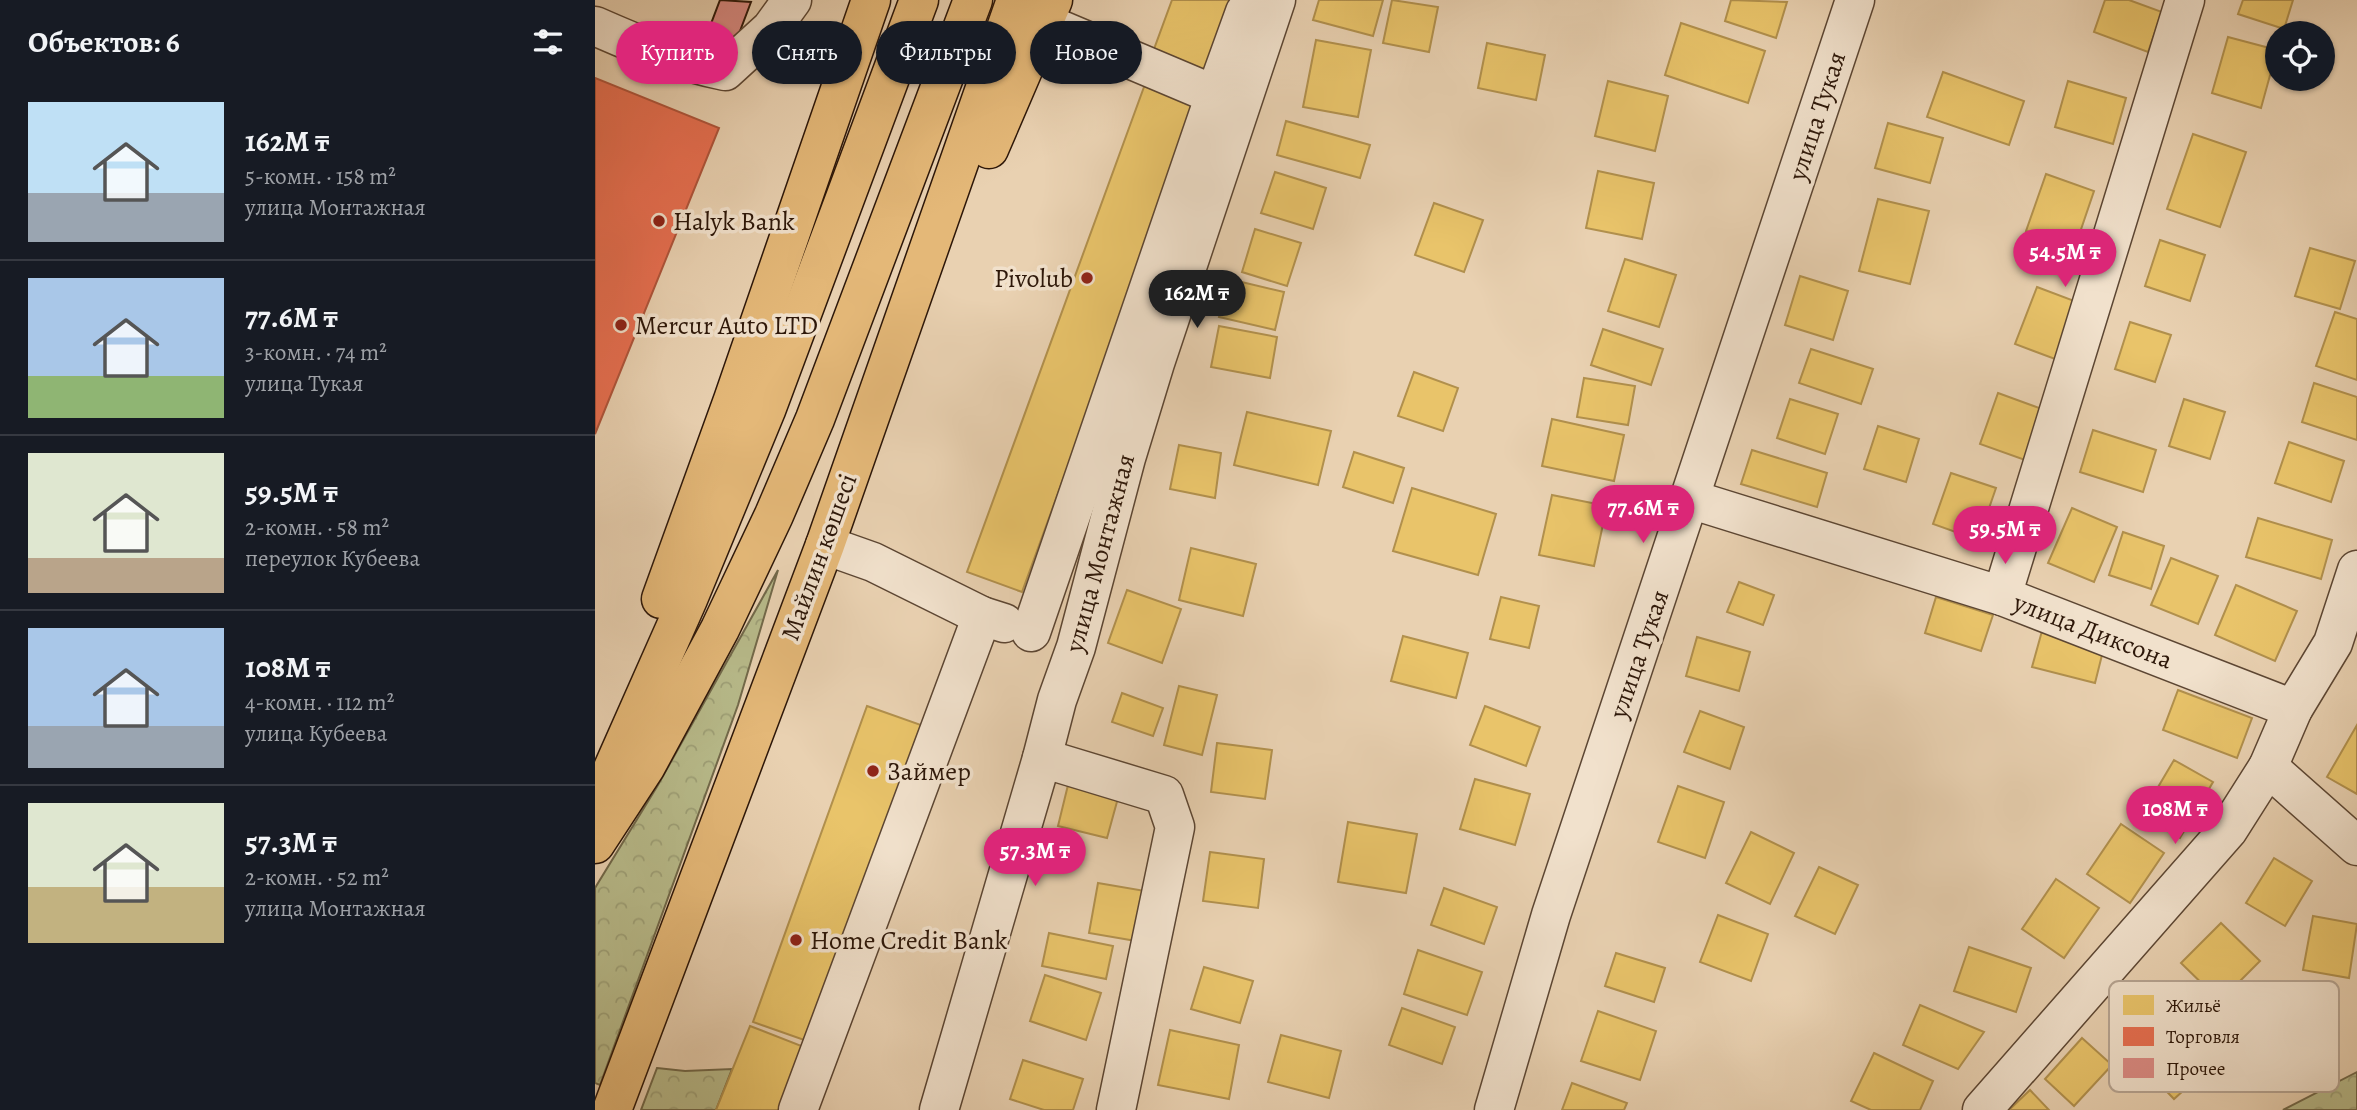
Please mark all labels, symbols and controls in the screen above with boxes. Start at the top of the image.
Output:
chip: Купить [616,21,738,84]
chip: Снять [752,21,862,84]
chip: Фильтры [876,21,1016,84]
chip: Новое [1030,21,1142,84]
map controls [2265,21,2335,91]
button: locate [2265,21,2335,91]
text: Объектов: 6 [28,22,180,62]
icon: filters [529,23,567,61]
street label: улица Тукая [1779,47,1854,186]
text: 162M ₸ [245,121,329,161]
icon: home [84,130,168,214]
text: 5-комн. · 158 m² [245,161,396,192]
text: улица Монтажная [245,192,426,223]
place label: Halyk Bank [673,204,795,239]
marker: Halyk Bank [651,213,667,229]
pin: 54.5M ₸ [2000,230,2130,289]
text: 54.5M ₸ [2029,236,2101,267]
place label: Pivolub [994,261,1073,296]
marker: Pivolub [1079,270,1095,286]
pin: 162M ₸ [1140,270,1254,330]
text: 162M ₸ [1165,277,1229,308]
text: 77.6M ₸ [245,297,338,337]
icon: home [84,306,168,390]
place label: Mercur Auto LTD [635,308,818,343]
marker: Mercur Auto LTD [613,317,629,333]
text: 3-комн. · 74 m² [245,337,387,368]
text: улица Тукая [245,368,363,399]
street label: улица Монтажная [1056,450,1143,657]
street label: Майлин көшесі [773,469,865,645]
text: 59.5M ₸ [245,472,338,512]
icon: home [84,481,168,565]
pin: 77.6M ₸ [1578,486,1708,545]
text: 77.6M ₸ [1607,492,1679,523]
pin: 59.5M ₸ [1940,506,2070,566]
text: 2-комн. · 58 m² [245,512,389,543]
text: 59.5M ₸ [1969,513,2041,544]
text: переулок Кубеева [245,543,420,574]
street label: улица Диксона [2008,584,2177,677]
street label: улица Тукая [1600,585,1677,724]
text: 108M ₸ [245,647,330,687]
icon: home [84,656,168,740]
text: 4-комн. · 112 m² [245,687,394,718]
text: улица Кубеева [245,718,387,749]
place label: Займер [887,754,971,789]
marker: Займер [865,763,881,779]
pin: 108M ₸ [2118,786,2232,846]
text: 108M ₸ [2142,793,2208,824]
text: 57.3M ₸ [245,822,337,862]
pin: 57.3M ₸ [970,828,1100,888]
icon: home [84,831,168,915]
text: 57.3M ₸ [1000,835,1070,866]
text: 2-комн. · 52 m² [245,862,389,893]
text: улица Монтажная [245,893,426,924]
place label: Home Credit Bank [810,923,1007,958]
marker: Home Credit Bank [788,932,804,948]
legend [2109,981,2339,1092]
text: Жильё [2166,993,2221,1019]
text: Торговля [2166,1024,2240,1050]
text: Прочее [2166,1056,2226,1082]

